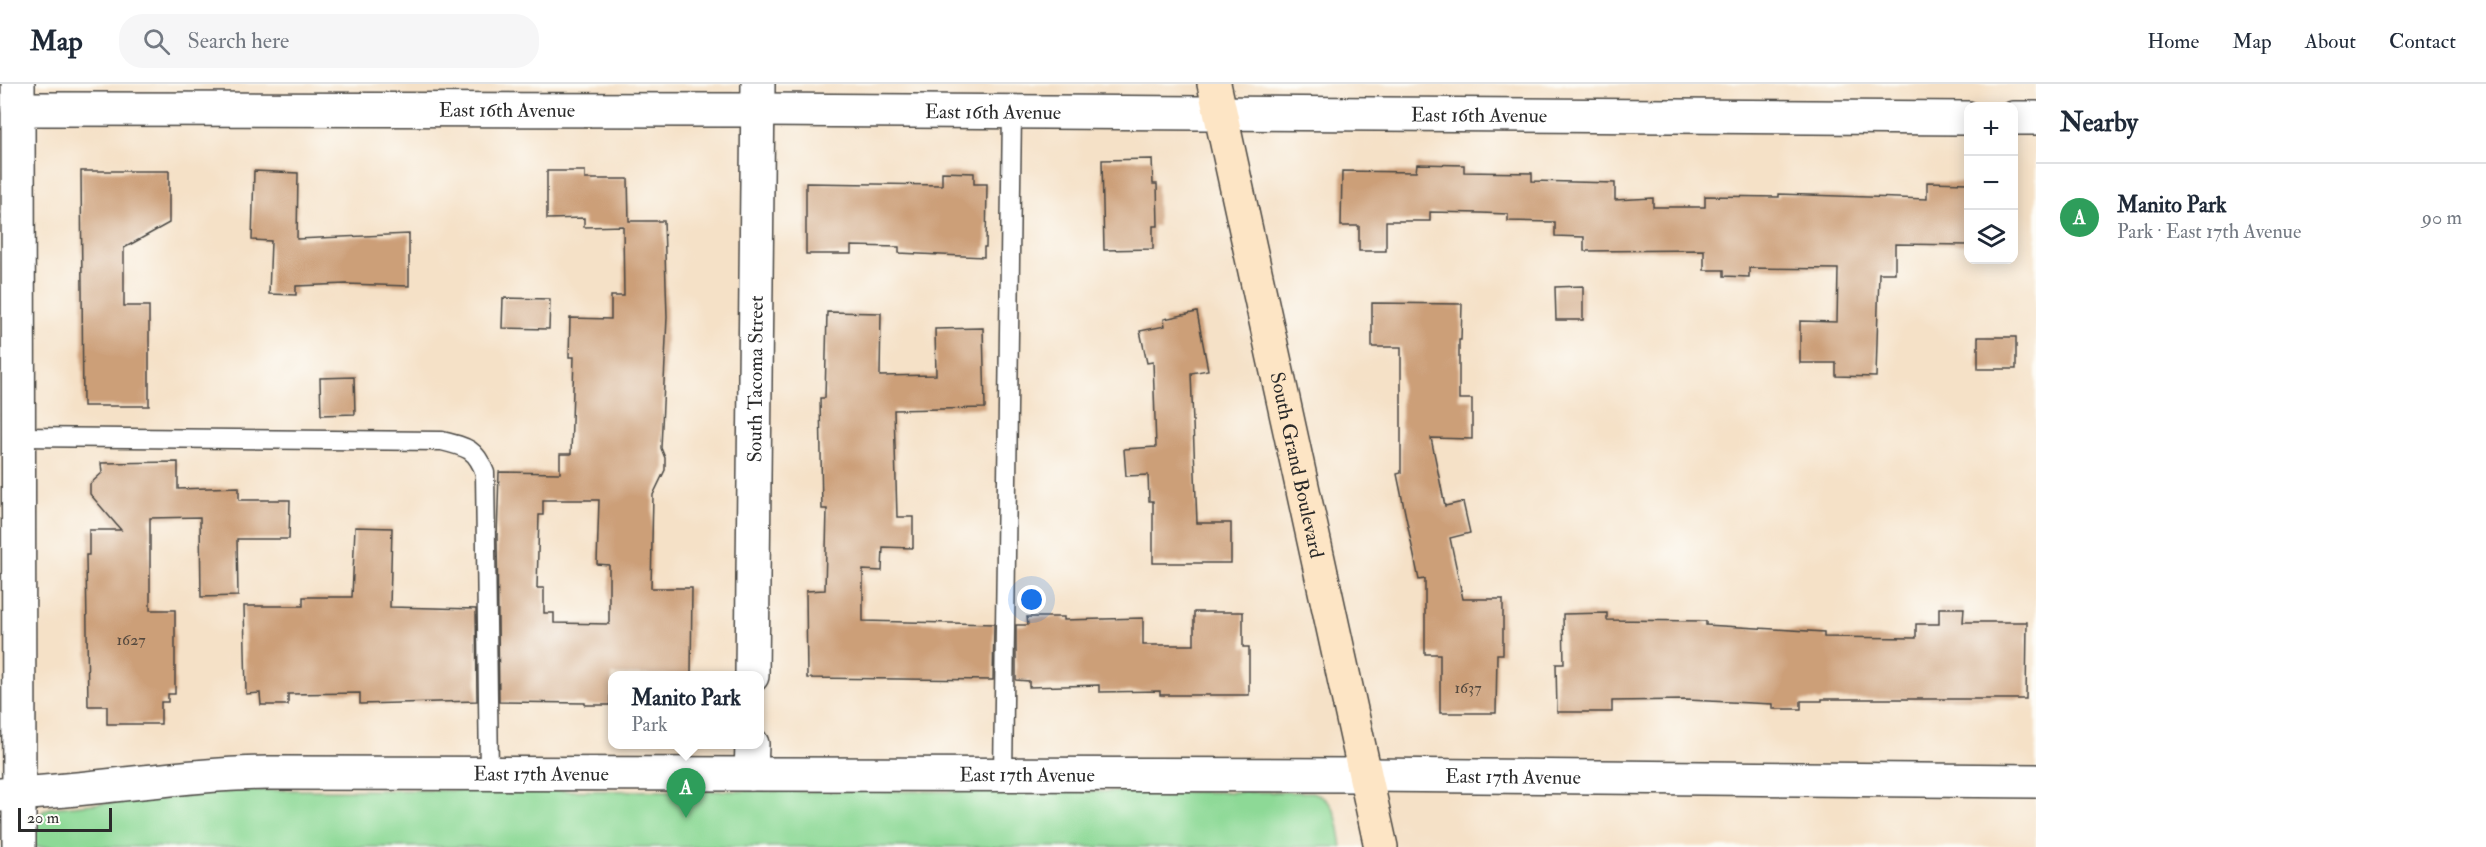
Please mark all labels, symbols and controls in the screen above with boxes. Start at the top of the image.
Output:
search box [119,14,539,68]
text: Map [30,24,83,59]
icon: search [140,25,173,58]
text: Search here [188,27,289,55]
text: Home [2147,28,2199,55]
text: Map [2232,28,2272,55]
text: About [2305,28,2356,55]
text: Contact [2389,28,2456,55]
street label: East 16th Avenue [439,97,575,122]
street label: East 16th Avenue [925,99,1061,125]
street label: East 16th Avenue [1411,102,1547,128]
map controls [1964,102,2018,264]
button: + [1964,102,2018,156]
text: Nearby [2060,107,2138,139]
button: − [1964,156,2018,210]
text: Manito Park [2117,191,2227,219]
text: A [2073,205,2086,230]
text: 90 m [2422,205,2462,230]
button: layers [1964,210,2018,264]
text: Park · East 17th Avenue [2117,219,2301,244]
street label: South Tacoma Street [742,295,768,463]
street label: South Grand Boulevard [1265,370,1330,560]
your location [1017,585,1046,614]
house number: 1627 [116,630,146,650]
popup [608,671,764,749]
house number: 1637 [1454,678,1482,698]
text: Manito Park [631,684,741,712]
text: Park [631,712,668,737]
street label: East 17th Avenue [473,761,609,786]
street label: East 17th Avenue [959,762,1095,787]
street label: East 17th Avenue [1445,763,1581,789]
pin: A [666,768,706,818]
scale bar [18,805,112,832]
text: 20 m [27,808,59,828]

